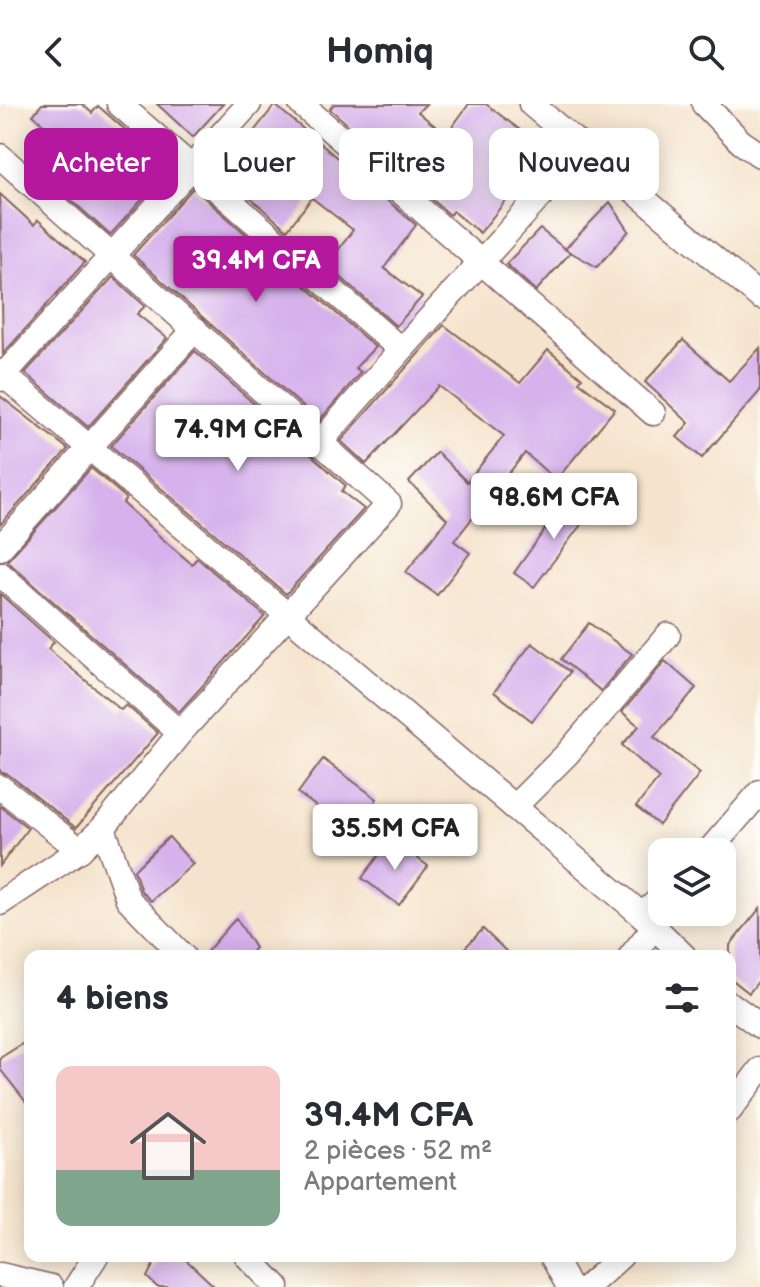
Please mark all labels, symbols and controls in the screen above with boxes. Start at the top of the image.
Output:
icon: back [32,30,76,74]
icon: search [684,30,728,74]
text: Homiq [326,31,434,74]
chip: Acheter [24,128,178,200]
chip: Louer [194,128,323,200]
chip: Filtres [339,128,473,200]
chip: Nouveau [489,128,659,200]
pin: 39.4M CFA [164,236,348,304]
text: 39.4M CFA [191,246,321,277]
pin: 74.9M CFA [146,405,330,473]
text: 74.9M CFA [174,415,302,446]
pin: 98.6M CFA [462,473,646,541]
text: 98.6M CFA [489,483,619,514]
pin: 35.5M CFA [303,804,487,872]
text: 35.5M CFA [331,814,459,845]
map controls [648,838,736,926]
button: layers [648,838,736,926]
icon: filters [660,976,704,1020]
text: 4 biens [56,978,169,1019]
text: 39.4M CFA [304,1095,473,1136]
icon: home [120,1098,216,1194]
text: 2 pièces · 52 m² [304,1136,492,1167]
text: Appartement [304,1167,457,1198]

